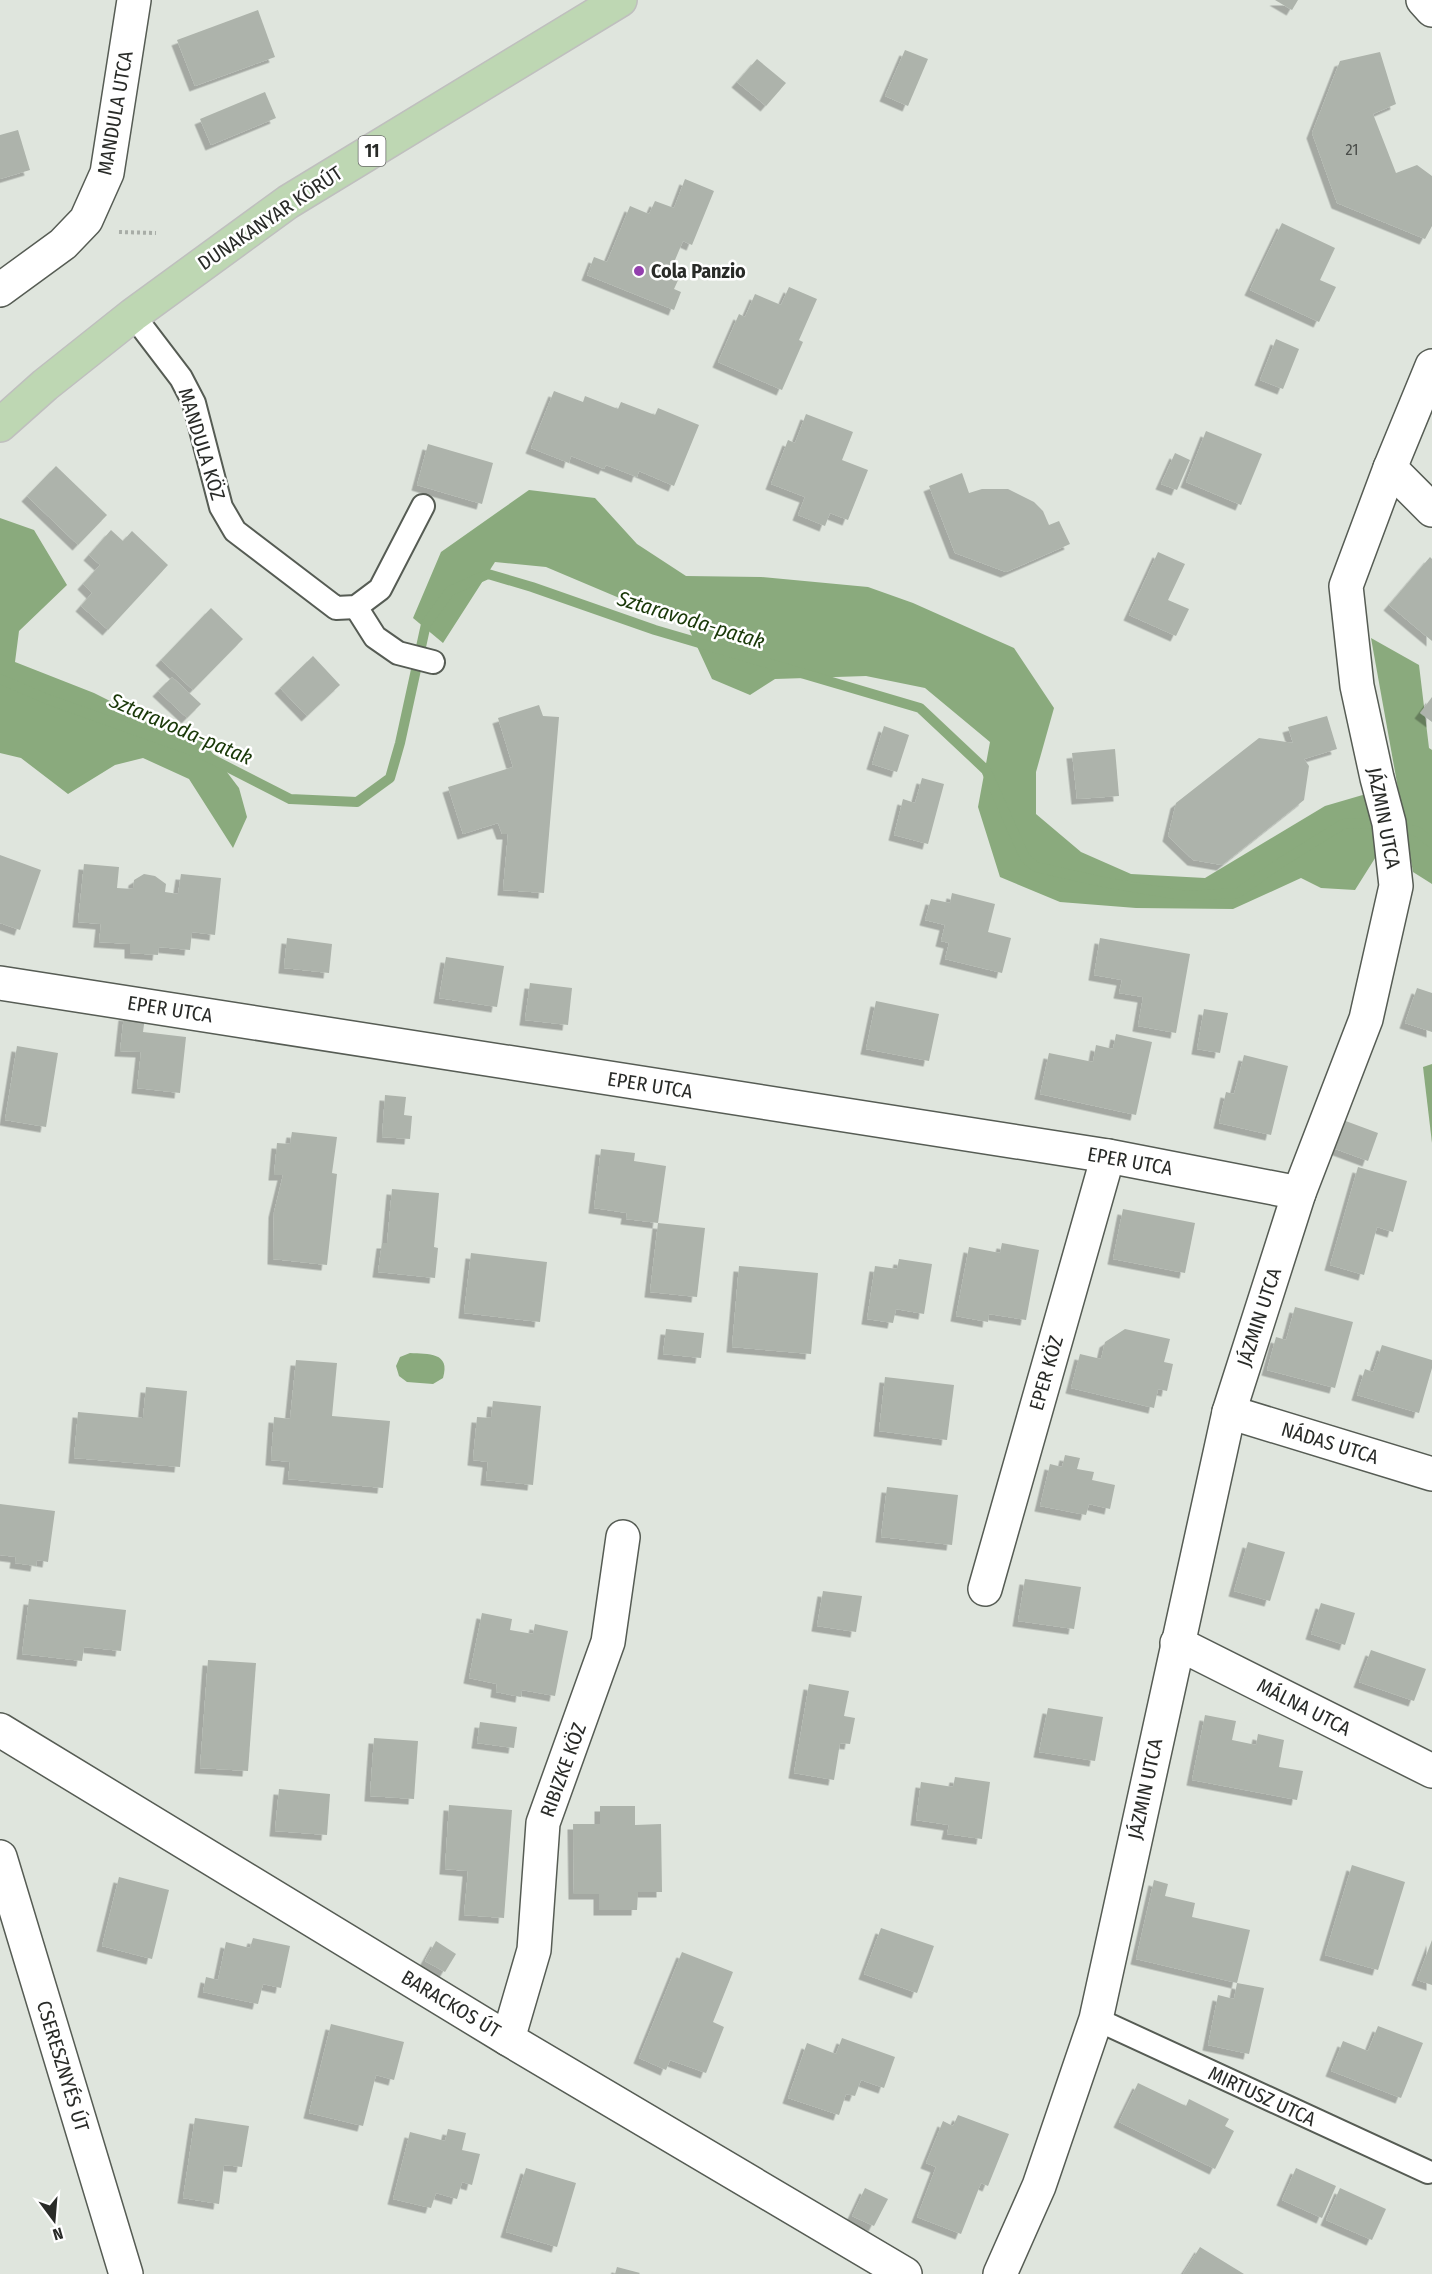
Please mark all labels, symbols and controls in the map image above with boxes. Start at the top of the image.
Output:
street label: MANDULA UTCA [92,49,138,177]
road number: 11 [358,136,386,166]
house number: 21 [1346,140,1358,159]
street label: DUNAKANYAR KÖRÚT [193,160,347,275]
place label: Cola Panzio [651,259,746,283]
marker: Cola Panzio [632,264,646,278]
street label: MANDULA KÖZ [174,385,230,503]
water label: Sztaravoda-patak [613,585,768,655]
water label: Sztaravoda-patak [105,687,256,771]
street label: JÁZMIN UTCA [1362,765,1406,871]
street label: EPER UTCA [126,990,215,1028]
street label: EPER UTCA [606,1066,695,1104]
street label: EPER UTCA [1086,1142,1175,1180]
street label: JÁZMIN UTCA [1232,1264,1286,1369]
street label: EPER KÖZ [1024,1333,1068,1413]
street label: NÁDAS UTCA [1279,1417,1382,1469]
street label: MÁLNA UTCA [1253,1673,1355,1741]
street label: RIBIZKE KÖZ [535,1720,591,1820]
street label: JÁZMIN UTCA [1123,1736,1167,1842]
street label: BARACKOS ÚT [397,1965,505,2043]
street label: CSERESZNYÉS ÚT [32,1998,94,2135]
street label: MIRTUSZ UTCA [1205,2061,1320,2132]
north arrow [24,2190,84,2250]
text: N [51,2223,65,2244]

